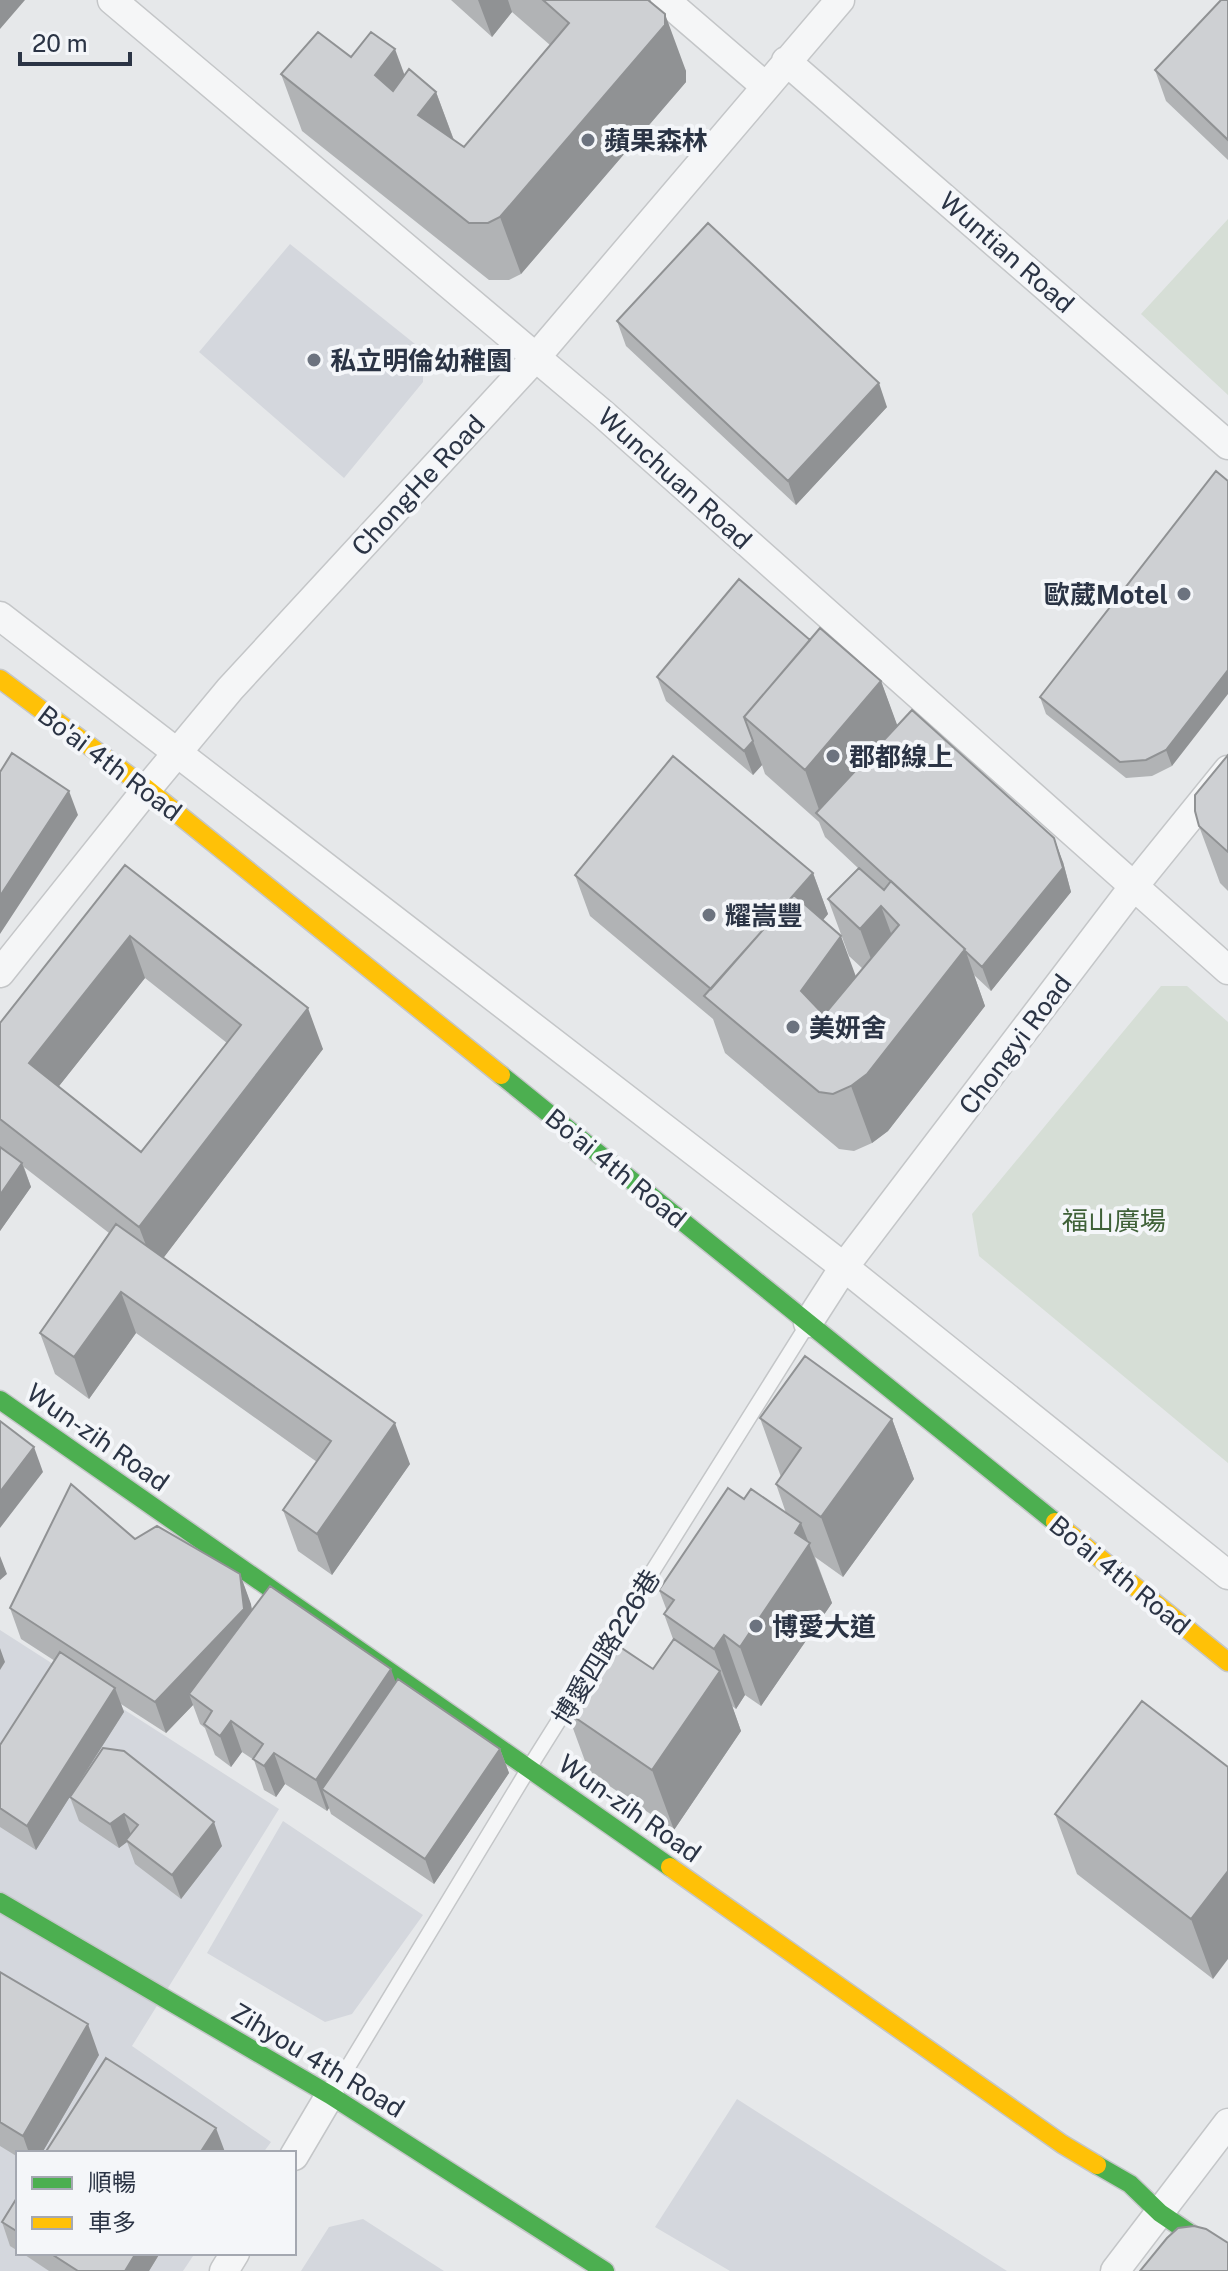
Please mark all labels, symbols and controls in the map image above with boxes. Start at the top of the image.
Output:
scale bar [20,16,130,66]
text: 20 m [32,29,88,57]
place label: 蘋果森林 [604,125,708,156]
marker: 蘋果森林 [579,131,597,149]
street label: Wuntian Road [933,185,1081,319]
place label: 私立明倫幼稚園 [330,345,512,376]
marker: 私立明倫幼稚園 [305,351,323,369]
street label: Wunchuan Road [592,401,758,555]
street label: ChongHe Road [345,408,491,562]
place label: 歐葳Motel [1044,579,1168,610]
marker: 歐葳Motel [1175,585,1193,603]
street label: Bo'ai 4th Road [32,699,188,827]
place label: 郡都線上 [849,741,953,772]
marker: 郡都線上 [824,747,842,765]
place label: 耀嵩豐 [725,900,803,931]
marker: 耀嵩豐 [700,906,718,924]
street label: Chongyi Road [952,968,1078,1120]
place label: 美妍舍 [809,1012,887,1043]
marker: 美妍舍 [784,1018,802,1036]
street label: Bo'ai 4th Road [539,1102,693,1234]
park label: 福山廣場 [1062,1205,1166,1236]
street label: Wun-zih Road [21,1376,175,1498]
street label: Bo'ai 4th Road [1043,1509,1197,1641]
street label: 博愛四路226巷 [546,1564,666,1730]
place label: 博愛大道 [772,1611,876,1642]
marker: 博愛大道 [747,1617,765,1635]
street label: Wun-zih Road [553,1747,707,1869]
street label: Zihyou 4th Road [226,1996,410,2124]
legend [16,2151,296,2255]
text: 順暢 [88,2168,136,2196]
text: 車多 [88,2208,136,2236]

